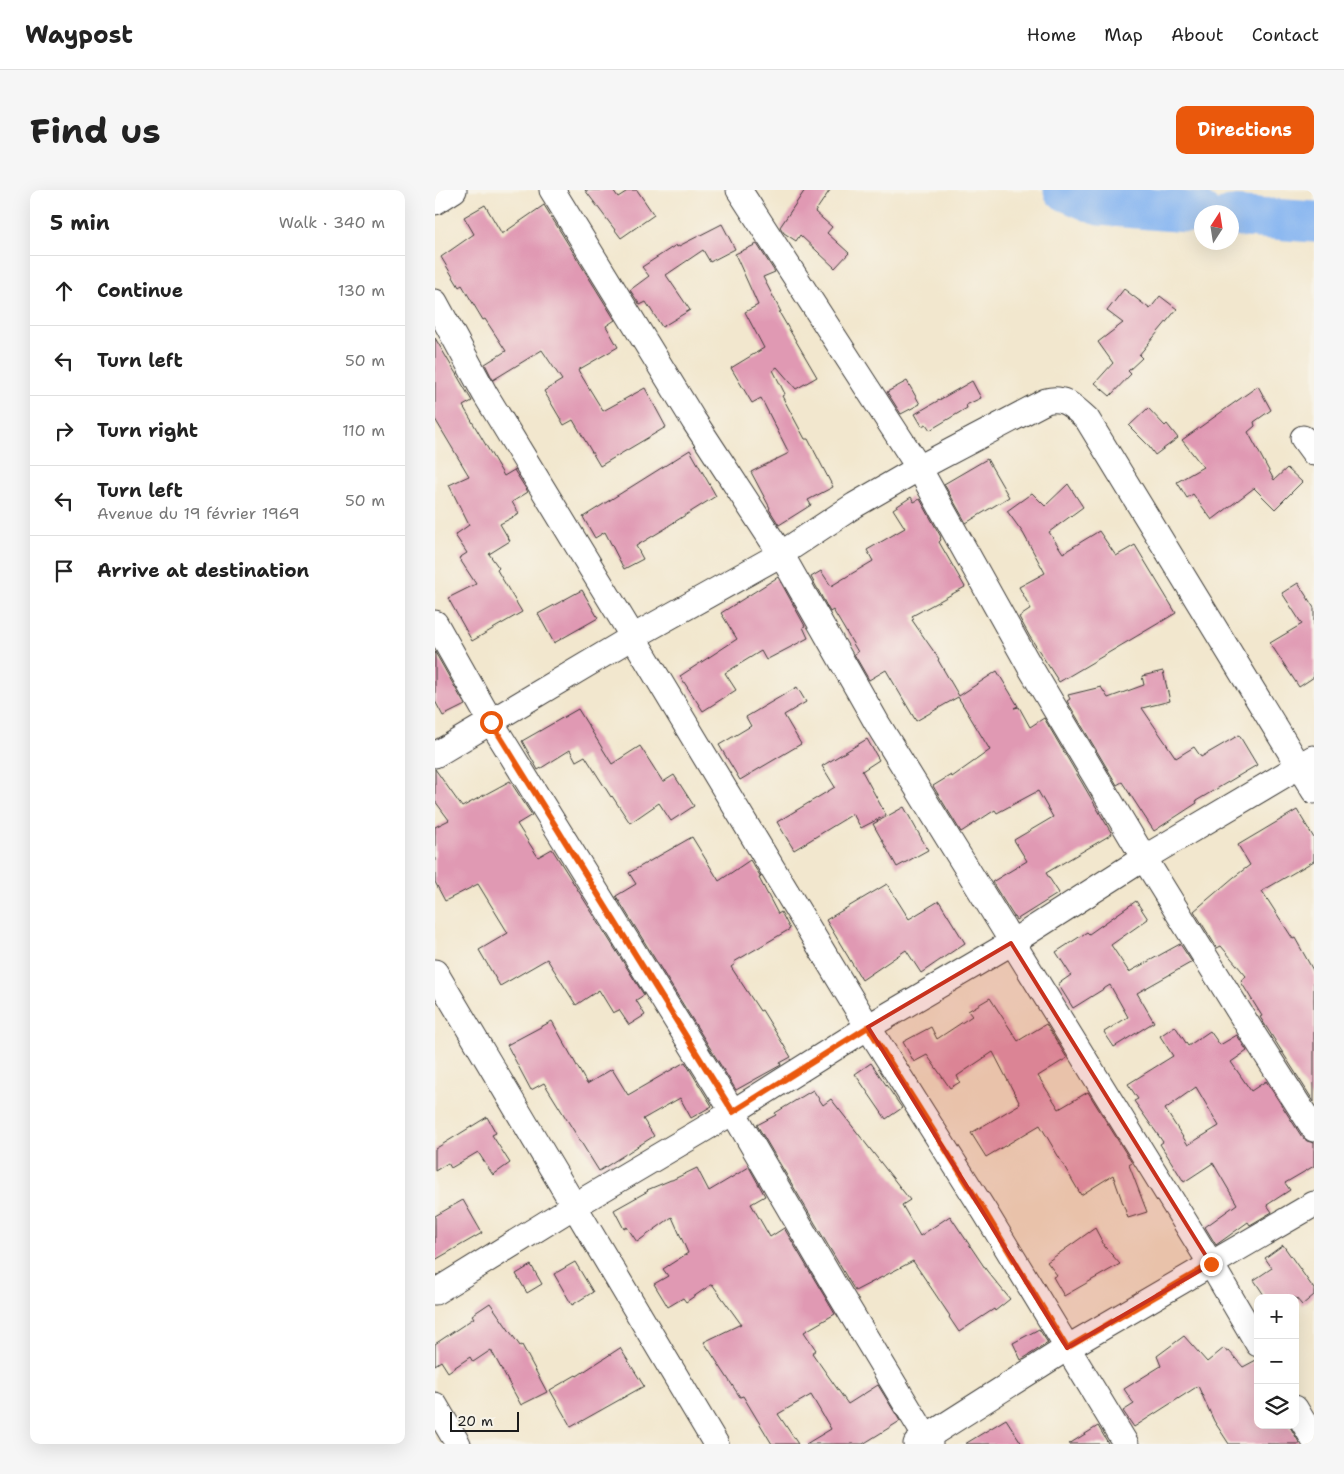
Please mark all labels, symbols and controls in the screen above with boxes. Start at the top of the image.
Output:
text: Waypost [25,19,133,51]
text: Home [1027,23,1076,47]
text: Map [1104,23,1143,47]
text: About [1171,23,1224,47]
text: Contact [1252,23,1319,47]
button: Directions [1176,106,1314,154]
text: Find us [30,107,161,154]
north arrow [1194,205,1239,250]
text: 5 min [50,209,110,237]
text: Walk · 340 m [279,212,385,233]
icon: ahead [50,277,78,305]
text: Continue [97,278,183,303]
text: 130 m [338,280,385,301]
icon: left [50,347,78,375]
text: Turn left [97,348,183,373]
text: 50 m [345,350,385,371]
icon: right [50,417,78,445]
text: Turn right [97,418,198,443]
text: 110 m [342,420,385,441]
text: Turn left [97,478,183,503]
icon: left [50,487,78,515]
text: 50 m [345,490,385,511]
text: Avenue du 19 février 1969 [97,503,300,524]
icon: arrive [50,557,78,585]
text: Arrive at destination [97,558,309,583]
route start [480,711,503,734]
route end [1200,1253,1223,1276]
map controls [1254,1294,1299,1429]
button: + [1254,1294,1299,1339]
button: − [1254,1339,1299,1384]
button: layers [1254,1384,1299,1429]
scale bar [450,1409,519,1432]
text: 20 m [457,1412,493,1430]

